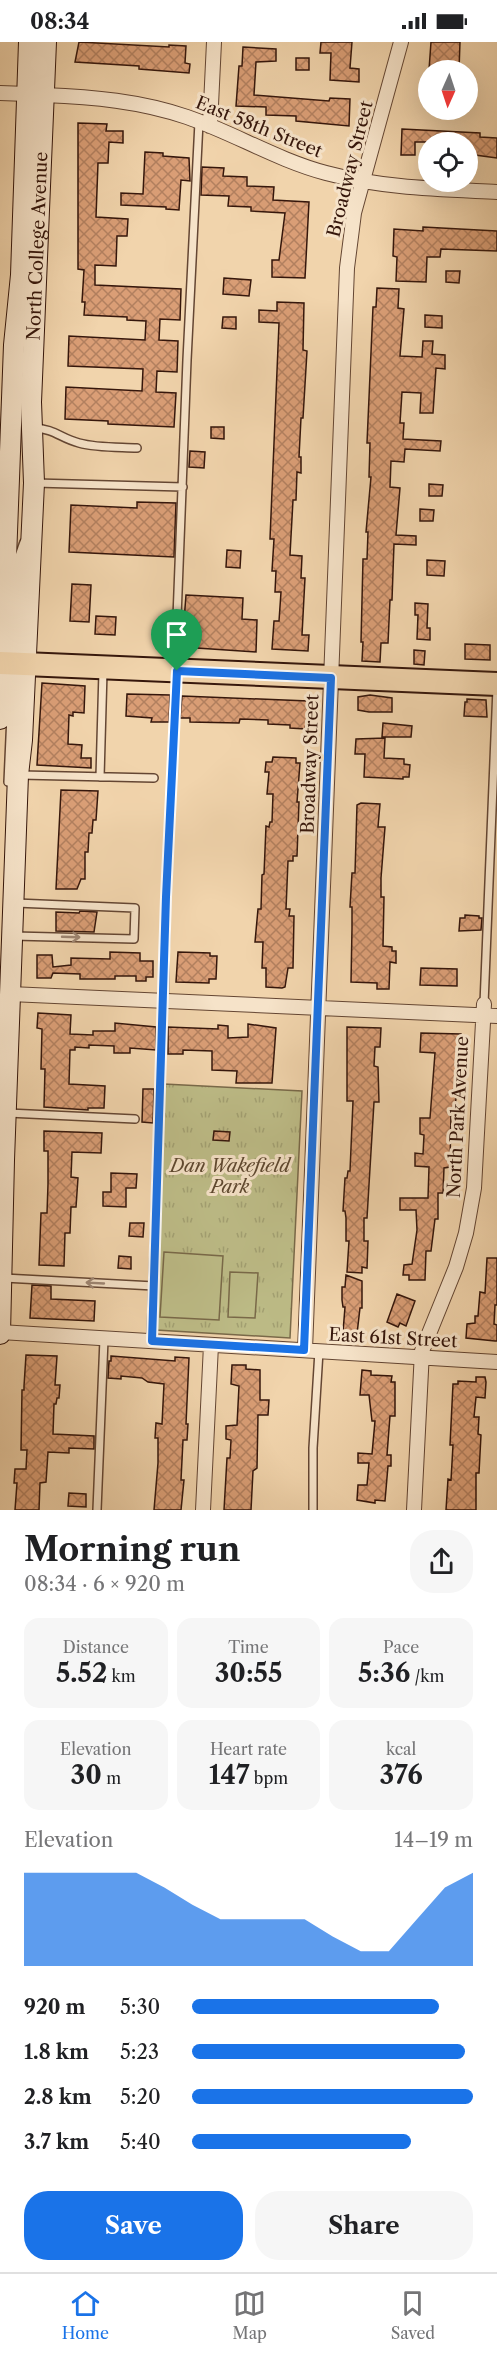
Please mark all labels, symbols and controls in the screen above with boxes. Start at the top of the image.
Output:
text: 08:34 [30,8,90,35]
north arrow [418,60,478,120]
map controls [418,60,478,192]
street label: East 58th Street [192,92,326,163]
street label: Broadway Street [322,98,378,240]
button: locate [418,132,478,192]
street label: North College Avenue [23,151,52,341]
pin [151,609,202,671]
icon: arrive [160,618,193,651]
street label: Broadway Street [297,693,323,834]
one-way arrow [60,931,80,943]
street label: North Park Avenue [443,1035,473,1199]
park label: Dan Wakefield Park [168,1155,292,1198]
one-way arrow [86,1277,106,1288]
street label: East 61st Street [328,1324,459,1352]
text: Morning run [24,1529,240,1570]
button: share [410,1530,473,1593]
text: 08:34 · 6 × 920 m [24,1572,185,1596]
text: Distance [63,1637,129,1657]
text: Time [228,1637,269,1657]
text: Pace [383,1637,419,1657]
text: 5.52 [56,1657,107,1689]
text: 30:55 [215,1657,282,1689]
text: 5:36 [358,1657,410,1689]
text: km [107,1666,136,1686]
text: /km [410,1666,444,1686]
text: Elevation [60,1739,132,1759]
text: Heart rate [210,1739,287,1759]
text: kcal [386,1739,416,1759]
text: 30 [71,1759,102,1791]
text: 147 [209,1759,249,1791]
text: 376 [380,1759,423,1791]
text: m [102,1768,121,1788]
text: bpm [249,1768,288,1788]
text: Elevation [24,1828,113,1852]
text: 14–19 m [394,1828,473,1852]
text: 920 m [24,1995,85,2019]
text: 5:30 [120,1995,160,2019]
text: 1.8 km [24,2040,89,2064]
text: 5:23 [120,2040,159,2064]
text: 2.8 km [24,2085,92,2109]
text: 5:20 [120,2085,161,2109]
text: 3.7 km [24,2130,89,2154]
text: 5:40 [120,2130,161,2154]
button: Save [24,2191,243,2260]
button: Share [255,2191,473,2260]
tab: Home [62,2287,109,2343]
tab: Map [233,2287,267,2343]
tab: Saved [391,2287,435,2343]

